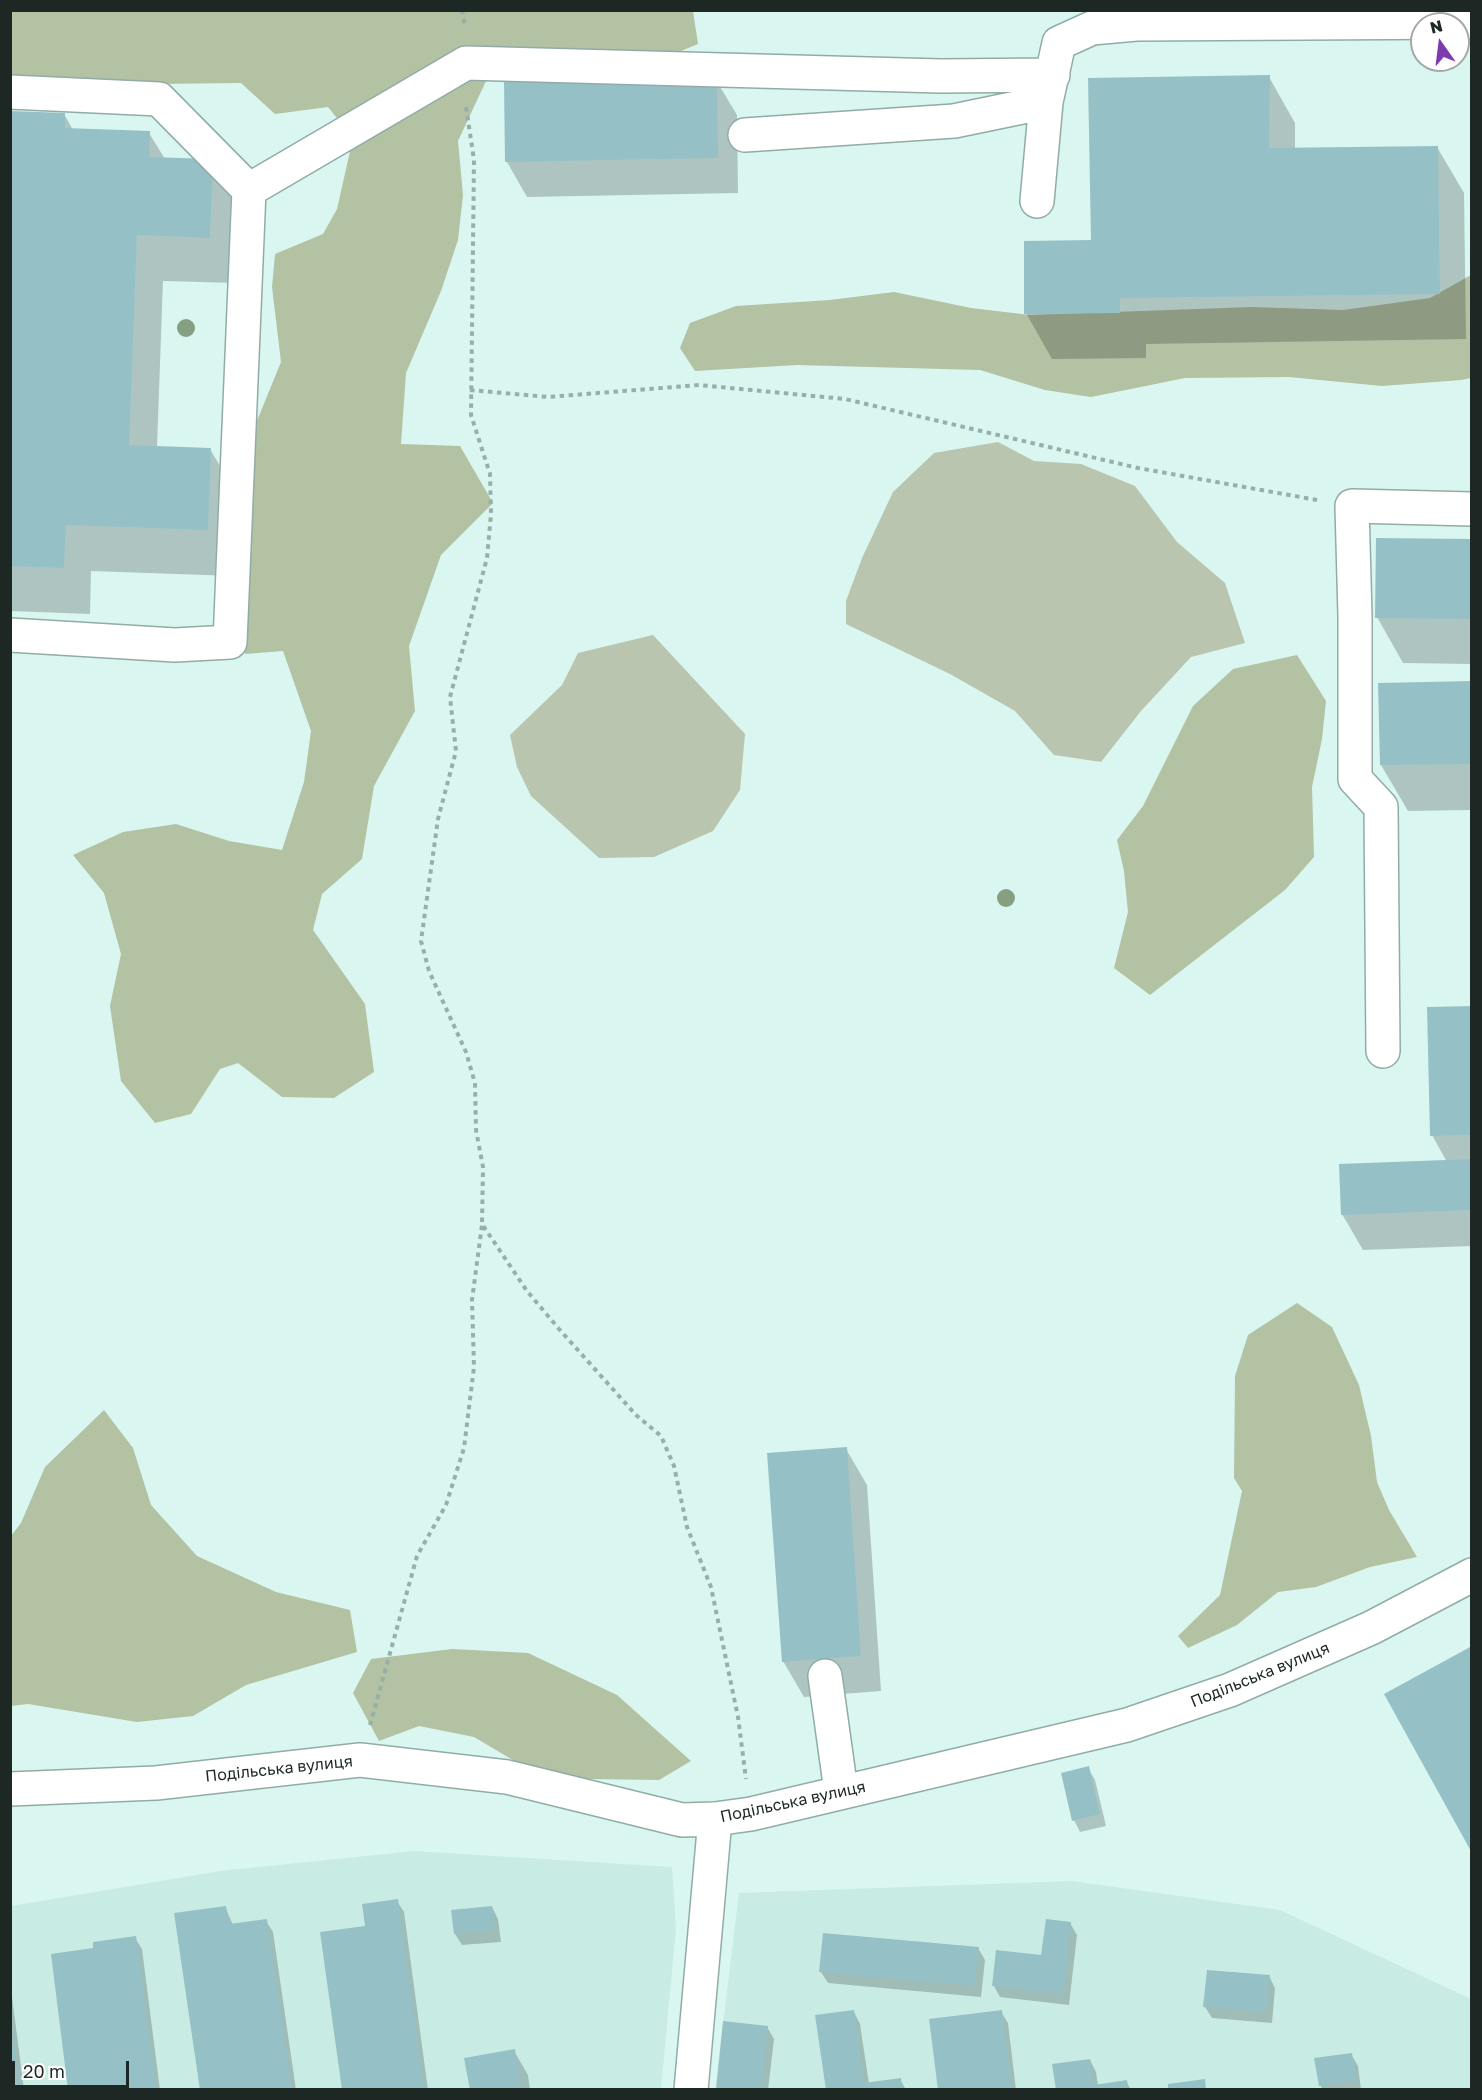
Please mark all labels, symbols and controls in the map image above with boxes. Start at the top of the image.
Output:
north arrow [1410,12,1470,72]
text: N [1428,15,1444,38]
street label: Подільська вулиця [1188,1638,1332,1712]
street label: Подільська вулиця [204,1752,354,1786]
street label: Подільська вулиця [719,1777,867,1827]
scale bar [15,2049,132,2087]
text: 20 m [23,2060,65,2082]

